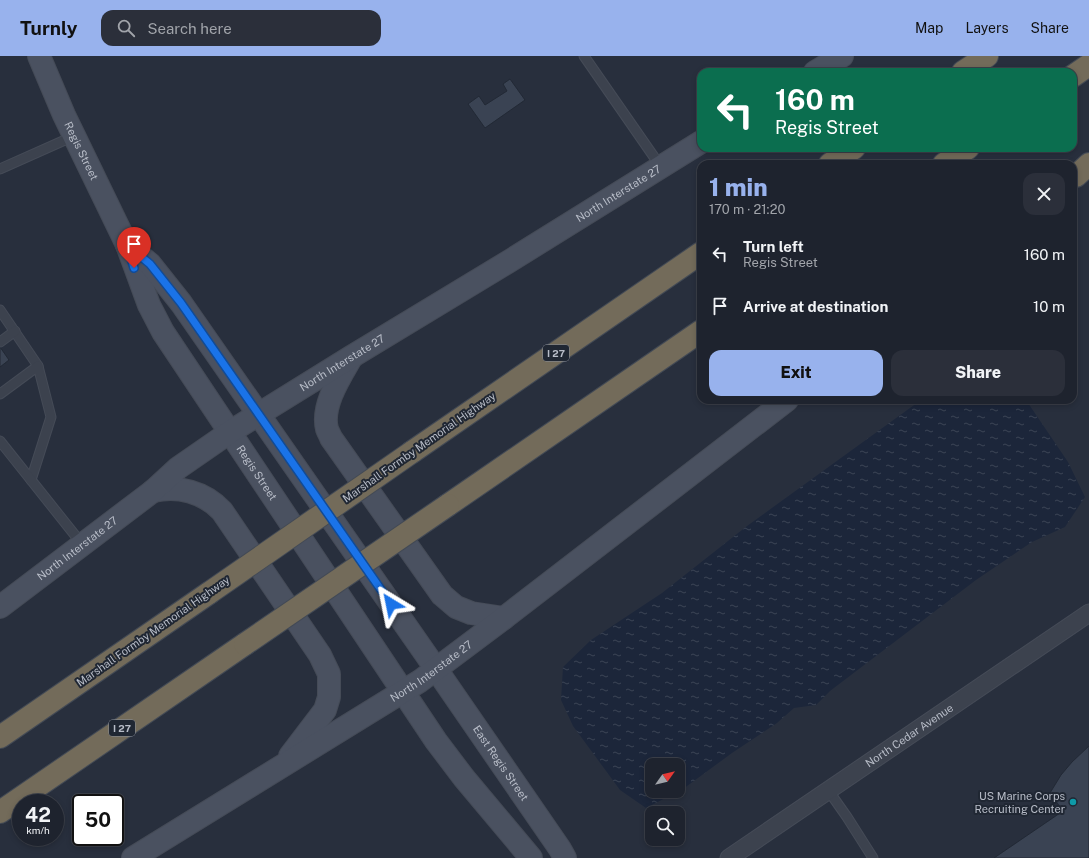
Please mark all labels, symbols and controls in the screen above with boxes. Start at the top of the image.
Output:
search box [101,10,381,46]
text: Turnly [20,17,77,39]
icon: search [115,17,137,39]
text: Search here [147,20,232,37]
text: Map [915,20,943,36]
text: Layers [965,20,1009,36]
text: Share [1031,20,1069,36]
text: 160 m [775,83,855,116]
icon: left [709,84,761,136]
text: Regis Street [775,117,879,138]
street label: Regis Street [62,120,101,182]
street label: North Interstate 27 [574,162,663,224]
text: 1 min [709,173,768,201]
button: close [1023,173,1065,215]
text: 170 m · 21:20 [709,202,785,217]
pin [117,227,151,268]
icon: arrive [123,233,145,255]
text: Turn left [743,238,804,255]
icon: left [709,243,731,265]
text: 160 m [1024,246,1065,263]
text: Regis Street [743,255,818,270]
icon: arrive [709,295,731,317]
text: Arrive at destination [743,298,888,315]
text: 10 m [1033,298,1065,315]
street label: North Interstate 27 [297,332,387,393]
road number: I 27 [543,345,569,361]
button: Exit [709,350,883,396]
button: Share [891,350,1065,396]
street label: Marshall Formby Memorial Highway [340,389,498,505]
street label: Regis Street [234,443,280,502]
street label: North Interstate 27 [35,514,120,583]
street label: Marshall Formby Memorial Highway [74,573,232,689]
position arrow [370,583,412,625]
street label: North Interstate 27 [388,638,475,704]
street label: North Cedar Avenue [863,701,955,769]
road number: I 27 [109,720,135,736]
street label: East Regis Street [471,723,531,803]
north arrow [645,758,685,798]
map controls [645,758,685,846]
place label: US Marine Corps Recruiting Center [975,790,1065,815]
speed limit sign: 50 [72,794,124,846]
marker: US Marine Corps Recruiting Center [1068,797,1078,807]
text: 42 [25,803,51,827]
button: search [645,806,685,846]
text: km/h [26,824,50,836]

